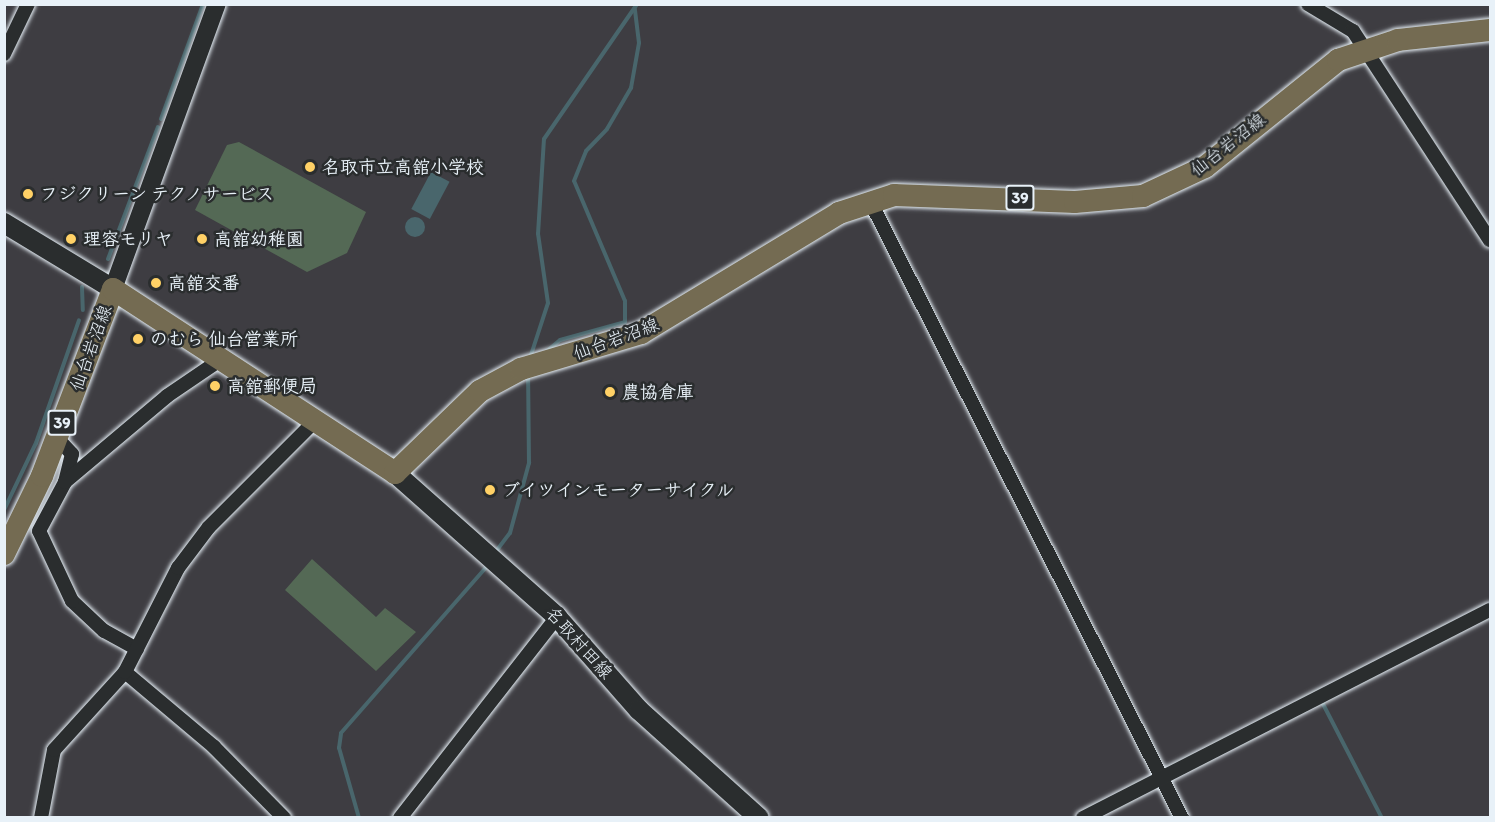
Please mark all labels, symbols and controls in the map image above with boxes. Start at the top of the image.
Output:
street label: 仙台岩沼線 [1186,109,1270,181]
place label: 名取市立高舘小学校 [322,156,484,178]
marker: 名取市立高舘小学校 [303,160,317,174]
place label: フジクリーン テクノサービス [40,183,278,205]
road number: 39 [1005,185,1035,211]
marker: フジクリーン テクノサービス [21,187,35,201]
place label: 理容モリヤ [83,228,173,250]
place label: 高舘幼稚園 [214,228,304,250]
marker: 理容モリヤ [64,232,78,246]
marker: 高舘幼稚園 [195,232,209,246]
place label: 高舘交番 [168,272,240,294]
marker: 高舘交番 [149,276,163,290]
street label: 仙台岩沼線 [65,302,117,394]
street label: 仙台岩沼線 [570,313,662,365]
place label: のむら 仙台営業所 [150,328,298,350]
marker: のむら 仙台営業所 [131,332,145,346]
place label: 高舘郵便局 [227,375,317,397]
marker: 高舘郵便局 [208,379,222,393]
place label: 農協倉庫 [622,381,694,403]
marker: 農協倉庫 [603,385,617,399]
road number: 39 [47,410,77,436]
place label: ブイツインモーターサイクル [502,479,736,501]
marker: ブイツインモーターサイクル [483,483,497,497]
street label: 名取村田線 [541,602,617,684]

